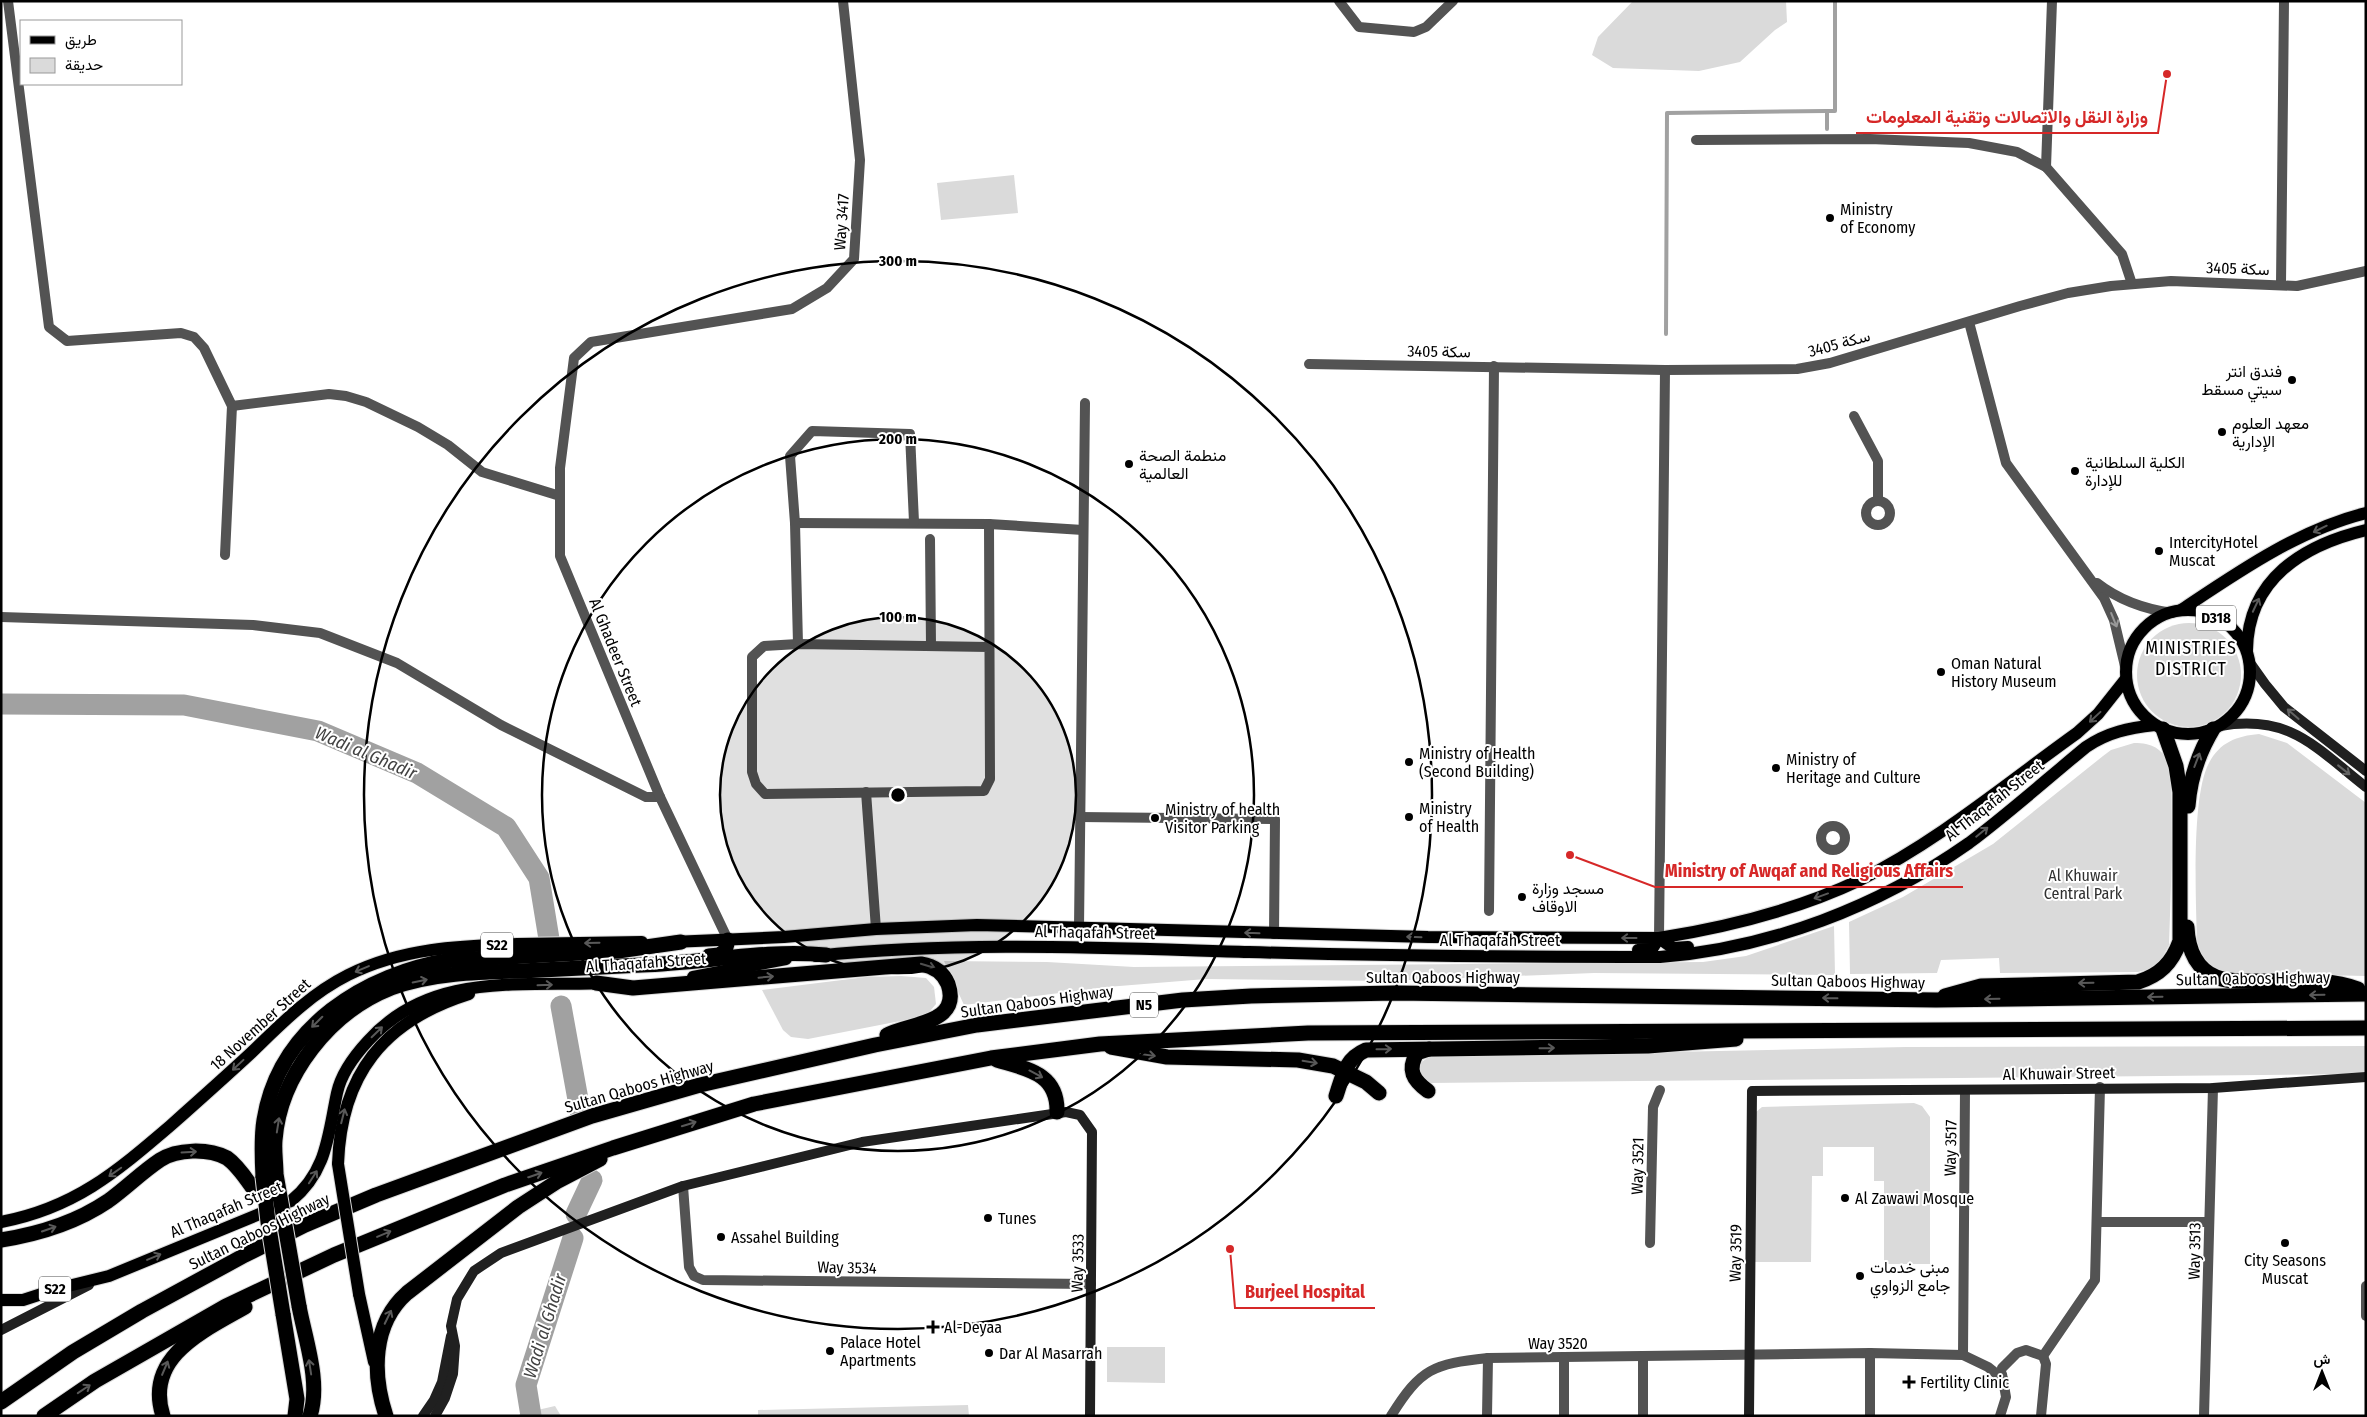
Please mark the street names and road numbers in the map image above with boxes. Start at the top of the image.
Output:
street label: Way 3417 [830,193,853,251]
street label: سكة 3405 [2206,258,2270,279]
street label: سكة 3405 [1806,326,1872,361]
street label: سكة 3405 [1407,341,1471,362]
street label: Al Ghadeer Street [585,595,646,710]
road number: D318 [2196,606,2236,630]
street label: Al Thaqafah Street [1941,755,2048,845]
street label: Al Thaqafah Street [1035,922,1156,943]
street label: Al Thaqafah Street [1440,931,1561,950]
road number: S22 [481,932,513,958]
street label: Al Thaqafah Street [585,949,708,976]
street label: Sultan Qaboos Highway [1366,968,1521,987]
street label: Sultan Qaboos Highway [2176,968,2331,989]
street label: Sultan Qaboos Highway [1771,971,1926,992]
street label: 18 November Street [206,974,315,1074]
street label: Sultan Qaboos Highway [959,981,1116,1022]
road number: N5 [1130,992,1158,1018]
street label: Sultan Qaboos Highway [562,1056,717,1117]
street label: Al Khuwair Street [2003,1063,2116,1084]
street label: Way 3517 [1941,1119,1961,1176]
street label: Way 3521 [1628,1137,1647,1195]
street label: Al Thaqafah Street [167,1177,286,1242]
street label: Sultan Qaboos Highway [186,1189,333,1274]
street label: Way 3513 [2185,1222,2204,1280]
street label: Way 3519 [1725,1224,1746,1282]
street label: Way 3533 [1067,1233,1088,1293]
street label: Way 3534 [817,1257,877,1278]
road number: S22 [39,1276,71,1302]
street label: Way 3520 [1528,1334,1588,1353]

